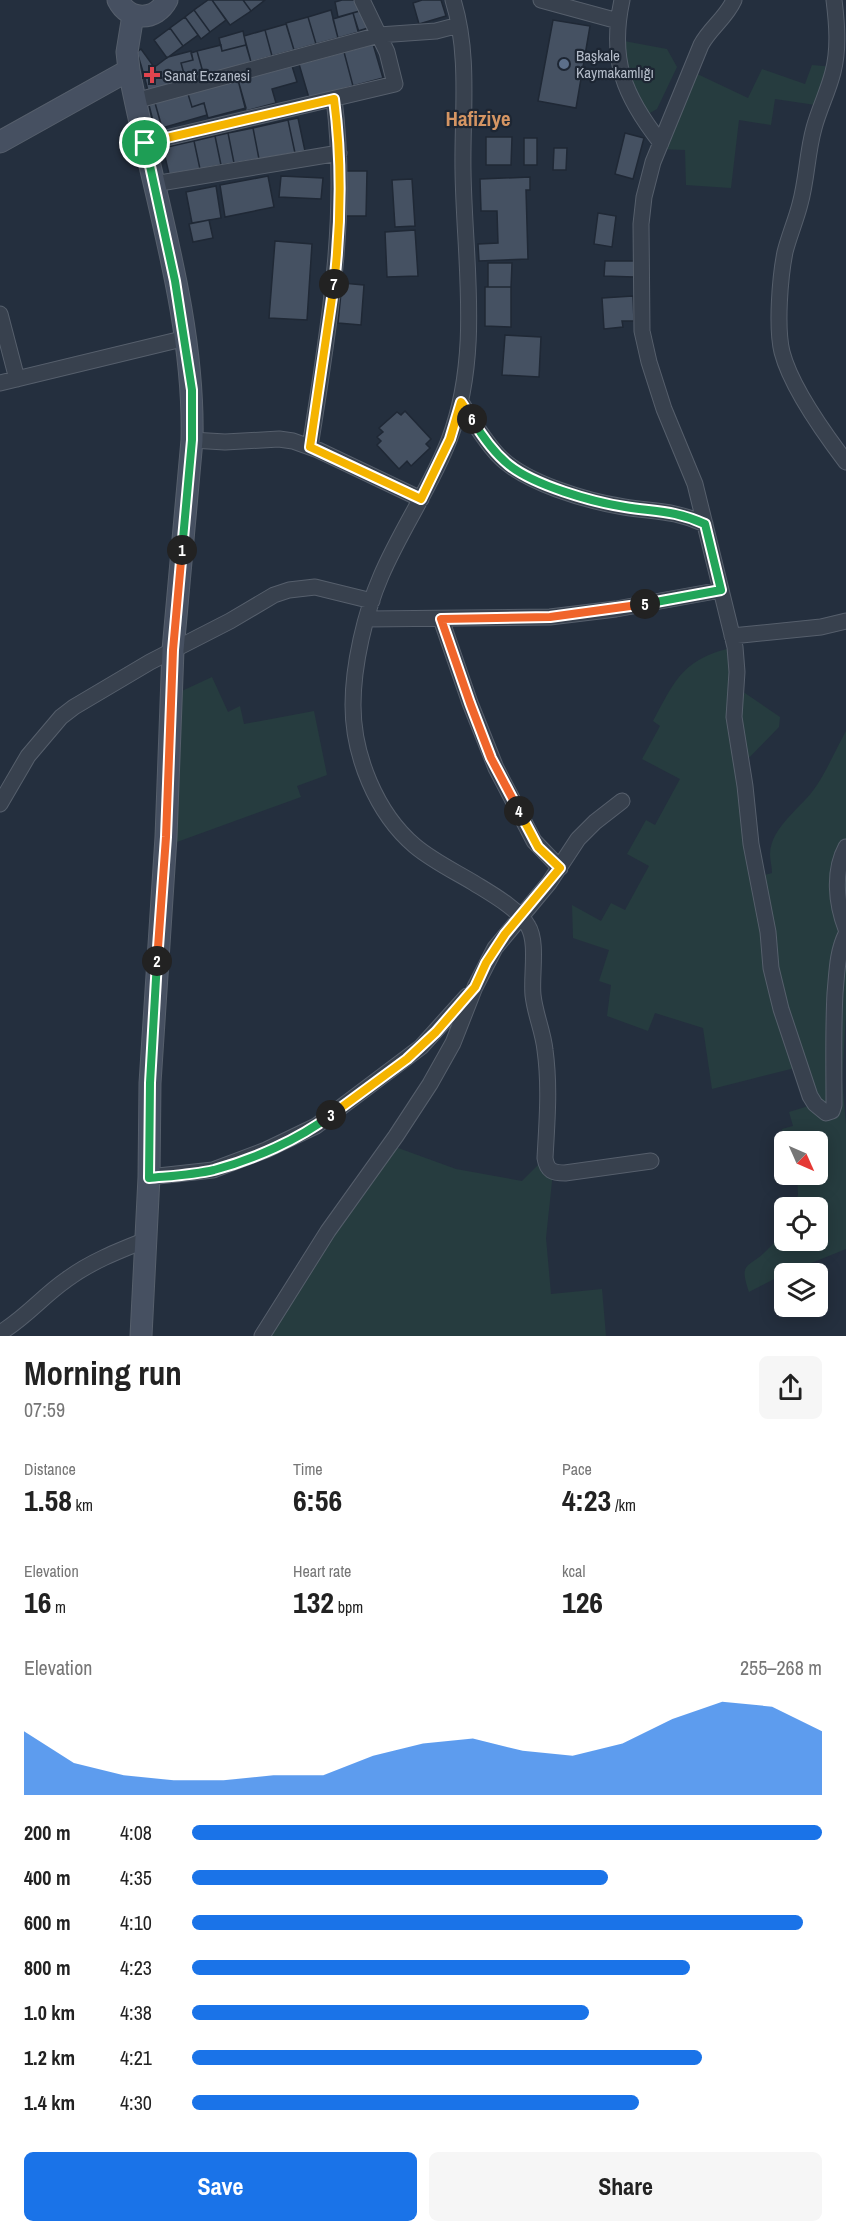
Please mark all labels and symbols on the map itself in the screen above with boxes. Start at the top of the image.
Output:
place label: Başkale Kaymakamlığı [576,45,654,83]
marker: Başkale Kaymakamlığı [557,57,571,71]
place label: Sanat Eczanesi [164,65,250,86]
marker: Sanat Eczanesi [145,68,159,82]
district label: Hafiziye [445,104,511,133]
pin [119,117,170,168]
pin: 7 [319,269,349,299]
pin: 6 [457,404,487,434]
pin: 1 [167,535,197,565]
pin: 5 [630,589,660,619]
pin: 4 [504,796,534,826]
pin: 2 [142,946,172,976]
pin: 3 [316,1100,346,1130]
north arrow [774,1131,828,1185]

